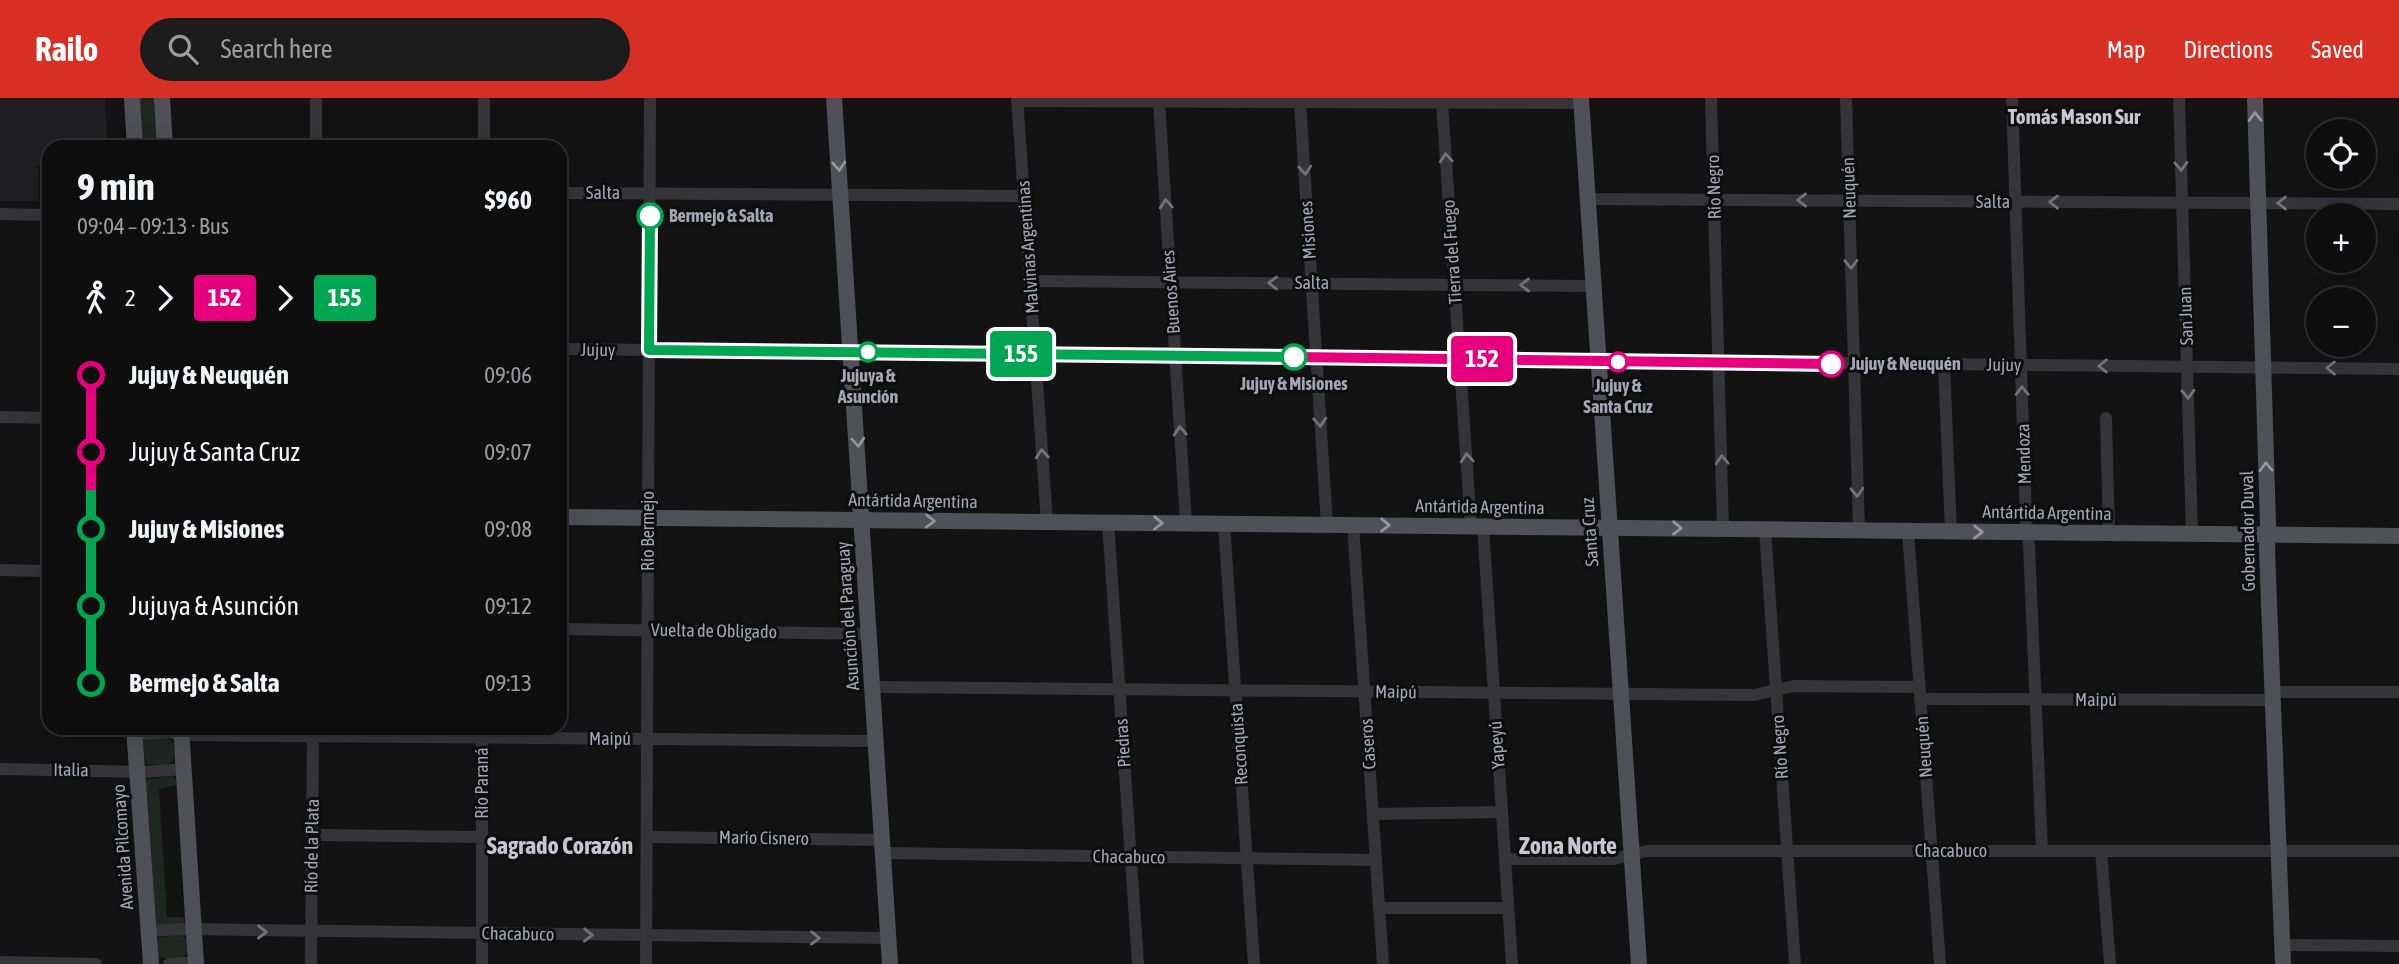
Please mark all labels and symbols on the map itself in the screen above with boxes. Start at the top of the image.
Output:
district label: Tomás Mason Sur [2008,104,2141,128]
one-way arrow [2248,111,2263,122]
one-way arrow [1439,152,1454,163]
street label: Río Negro [1702,154,1725,220]
street label: Neuquén [1837,157,1860,219]
one-way arrow [831,161,846,172]
one-way arrow [2173,161,2189,172]
one-way arrow [1297,165,1312,176]
street label: Malvinas Argentinas [1012,180,1043,314]
street label: Salta [586,182,620,203]
street label: Salta [1976,191,2010,212]
one-way arrow [1797,193,1808,208]
one-way arrow [2049,194,2059,210]
one-way arrow [2276,195,2287,211]
one-way arrow [1158,198,1173,209]
street label: Tierra del Fuego [1437,199,1466,305]
street label: Misiones [1295,200,1320,260]
marker: Bermejo & Salta [637,203,663,229]
place label: Bermejo & Salta [669,205,773,226]
street label: Buenos Aires [1157,249,1184,335]
one-way arrow [1843,259,1858,270]
street label: Salta [1295,272,1329,293]
one-way arrow [1267,275,1278,291]
one-way arrow [1519,277,1530,293]
street label: San Juan [2174,286,2197,346]
line badge: 155 [981,331,1061,377]
line badge: 152 [1442,336,1522,382]
street label: Jujuy [580,339,616,360]
marker: Jujuya & Asunción [858,342,878,362]
marker: Jujuy & Misiones [1281,344,1307,370]
marker: Jujuy & Neuquén [1818,351,1844,377]
marker: Jujuy & Santa Cruz [1608,352,1628,372]
place label: Jujuy & Neuquén [1849,353,1961,374]
street label: Jujuy [1986,354,2022,375]
one-way arrow [2098,358,2108,374]
one-way arrow [2325,360,2336,376]
place label: Jujuya & Asunción [837,365,899,407]
place label: Jujuy & Misiones [1239,373,1348,394]
place label: Jujuy & Santa Cruz [1583,375,1653,417]
one-way arrow [2014,385,2029,396]
one-way arrow [2181,388,2196,399]
one-way arrow [1312,417,1327,428]
street label: Mendoza [2012,423,2035,485]
one-way arrow [1173,425,1188,436]
one-way arrow [850,437,865,448]
one-way arrow [1035,448,1050,459]
one-way arrow [1459,452,1474,463]
one-way arrow [1714,455,1729,466]
one-way arrow [2259,461,2274,472]
street label: Gobernador Duval [2236,470,2259,592]
one-way arrow [1850,486,1865,497]
street label: Antártida Argentina [848,489,978,512]
street label: Río Bermejo [637,491,658,571]
street label: Antártida Argentina [1415,495,1545,518]
street label: Santa Cruz [1577,496,1602,567]
street label: Antártida Argentina [1982,501,2112,524]
one-way arrow [925,513,936,529]
one-way arrow [1153,515,1163,531]
one-way arrow [1380,517,1391,533]
one-way arrow [1673,520,1683,536]
one-way arrow [1974,524,1984,540]
street label: Asunción del Paraguay [832,541,863,691]
street label: Vuelta de Obligado [651,619,777,642]
street label: Maipú [1375,681,1417,702]
street label: Maipú [2075,689,2117,710]
street label: Reconquista [1225,702,1252,786]
street label: Río Negro [1767,714,1792,780]
street label: Neuquén [1911,716,1936,779]
street label: Piedras [1110,718,1135,768]
street label: Caseros [1355,718,1380,770]
street label: Yapeyú [1484,720,1509,770]
street label: Maipú [589,728,631,749]
street label: Río Paraná [471,747,492,819]
street label: Italia [53,759,89,780]
street label: Avenida Pilcomayo [108,784,137,911]
street label: Río de la Plata [300,799,323,893]
street label: Mario Cisnero [719,826,809,849]
district label: Sagrado Corazón [487,832,633,859]
district label: Zona Norte [1519,832,1617,859]
street label: Chacabuco [1915,840,1987,861]
street label: Chacabuco [1093,845,1165,868]
street label: Chacabuco [482,922,554,945]
one-way arrow [257,924,268,939]
one-way arrow [583,927,593,943]
one-way arrow [810,930,821,945]

